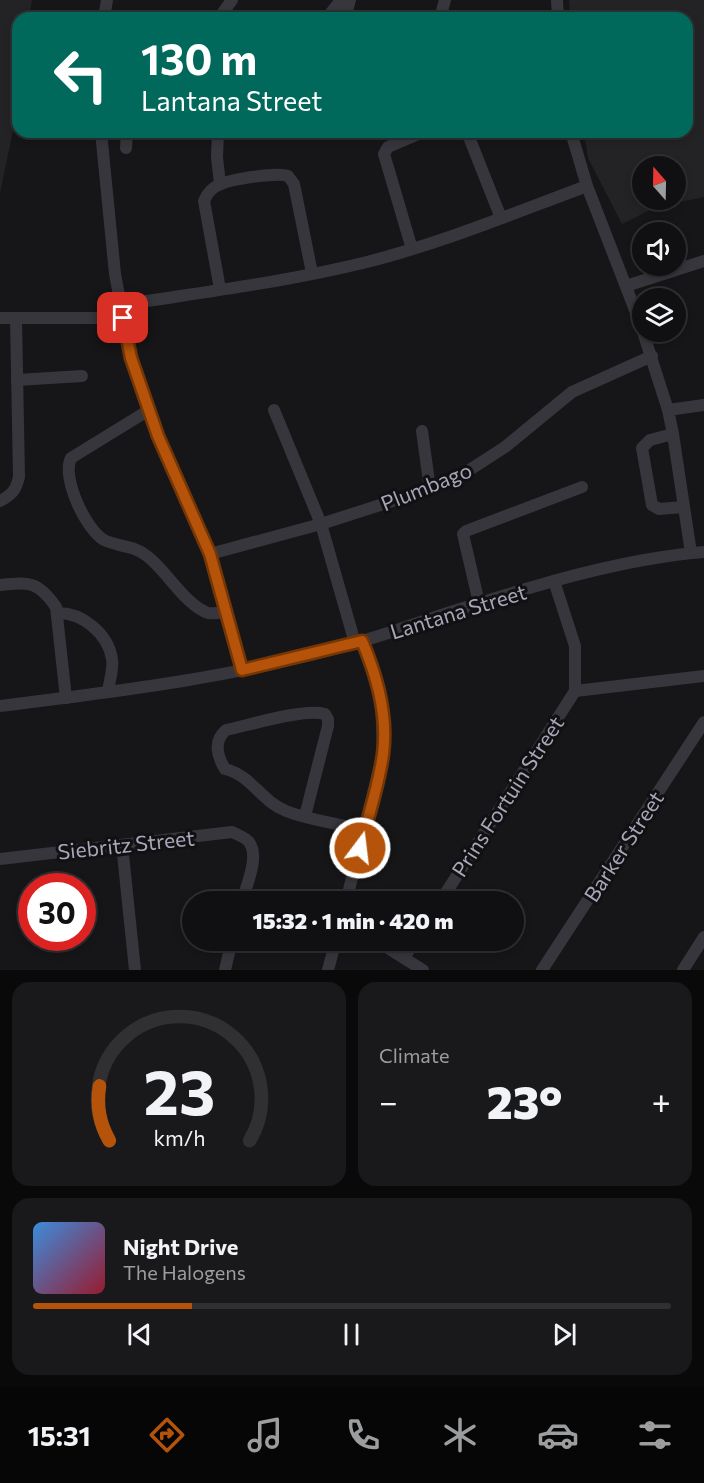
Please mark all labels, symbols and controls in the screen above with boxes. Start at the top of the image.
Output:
text: 130 m [141,32,257,84]
icon: left [42,36,120,114]
text: Lantana Street [141,84,322,117]
north arrow [632,156,686,210]
map controls [632,156,686,342]
button: sound [632,222,686,276]
button: layers [632,288,686,342]
pin [97,292,148,343]
icon: arrive [106,301,139,334]
street label: Plumbago [377,456,475,516]
street label: Lantana Street [387,578,529,644]
street label: Prins Fortuin Street [446,711,568,881]
street label: Barker Street [578,786,668,906]
position arrow [328,816,392,880]
street label: Siebritz Street [56,824,196,864]
speed limit sign: 30 [18,873,96,951]
text: 15:32 · 1 min · 420 m [252,907,454,934]
text: Climate [379,1043,449,1067]
text: 23 [143,1052,215,1128]
text: 23° [487,1073,563,1128]
text: − [379,1080,398,1121]
text: + [652,1080,671,1121]
text: km/h [153,1124,205,1150]
text: Night Drive [123,1233,238,1260]
text: The Halogens [123,1260,246,1284]
icon: previous [123,1318,156,1351]
icon: pause [335,1318,368,1351]
icon: next [548,1318,581,1351]
icon: directions [146,1414,188,1456]
icon: music [244,1414,286,1456]
icon: phone [342,1414,384,1456]
icon: climate [439,1414,481,1456]
icon: car [537,1414,579,1456]
icon: filters [634,1414,676,1456]
text: 15:31 [28,1419,91,1452]

